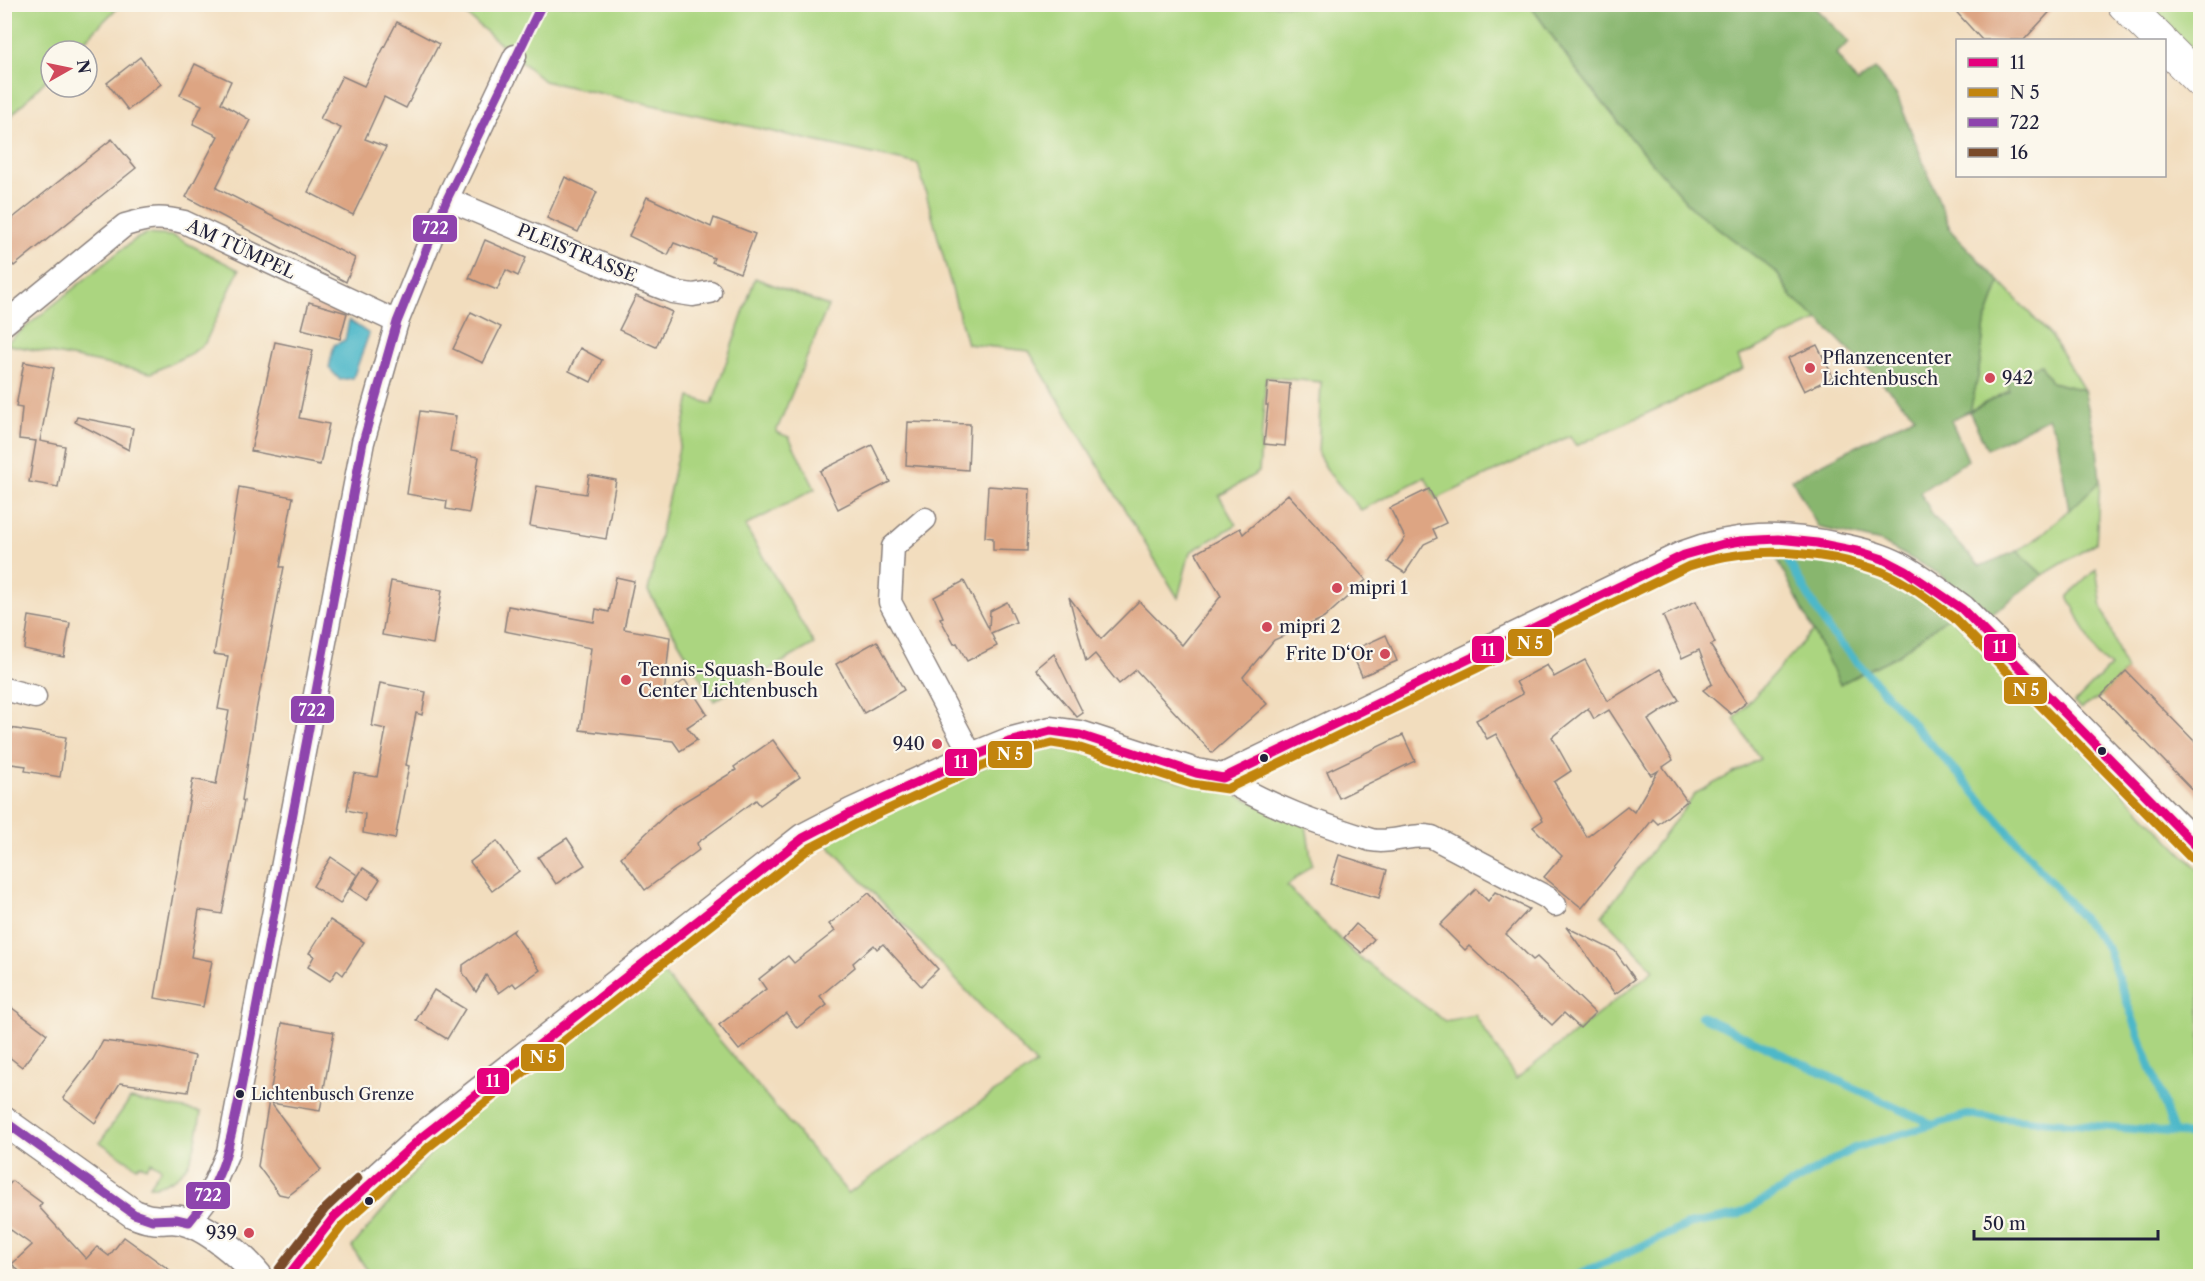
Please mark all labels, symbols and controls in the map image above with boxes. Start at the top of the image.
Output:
north arrow [39,39,99,99]
legend [1956,39,2166,177]
text: 11 [2010,52,2026,74]
text: N [73,58,95,75]
text: N 5 [2010,82,2039,104]
text: 722 [2010,112,2040,134]
text: 16 [2010,142,2028,164]
street label: AM TÜMPEL [182,213,299,284]
line badge: 722 [412,214,458,243]
text: 722 [421,218,449,238]
street label: PLEISTRASSE [514,219,640,287]
place label: Pflanzencenter Lichtenbusch [1822,347,1952,390]
marker: Pflanzencenter Lichtenbusch [1803,361,1817,375]
place label: 942 [2002,367,2033,389]
marker: 942 [1983,371,1997,385]
place label: mipri 1 [1349,577,1408,599]
marker: mipri 1 [1330,581,1344,595]
place label: mipri 2 [1279,616,1341,638]
marker: mipri 2 [1260,620,1274,634]
line badge: N 5 [1507,628,1553,657]
text: N 5 [1517,633,1544,653]
line badge: 11 [1983,633,2017,662]
line badge: 11 [1471,635,1505,664]
text: 11 [1993,637,2008,657]
text: 11 [1481,640,1496,660]
place label: Frite D‘Or [1286,643,1373,665]
marker: Frite D‘Or [1378,647,1392,661]
place label: Tennis-Squash-Boule Center Lichtenbusch [638,659,823,702]
marker: Tennis-Squash-Boule Center Lichtenbusch [619,673,633,687]
line badge: N 5 [2003,676,2048,705]
text: N 5 [2013,680,2040,700]
line badge: 722 [290,695,335,724]
text: 722 [298,700,326,720]
place label: 940 [893,733,925,755]
marker: 940 [930,737,944,751]
line badge: N 5 [987,740,1033,769]
text: N 5 [997,744,1024,764]
unlabelled marker [2096,745,2108,757]
line badge: 11 [944,748,978,777]
text: 11 [954,752,969,772]
unlabelled marker [1258,752,1270,764]
line badge: N 5 [520,1043,565,1072]
text: N 5 [530,1047,557,1067]
line badge: 11 [476,1067,510,1095]
text: 11 [486,1071,501,1091]
place label: Lichtenbusch Grenze [251,1084,414,1104]
marker: Lichtenbusch Grenze [234,1088,246,1100]
line badge: 722 [185,1181,231,1210]
text: 722 [194,1185,222,1205]
unlabelled marker [363,1195,375,1207]
scale bar [1974,1203,2158,1241]
text: 50 m [1983,1213,2026,1235]
place label: 939 [206,1222,237,1244]
marker: 939 [242,1226,256,1240]

